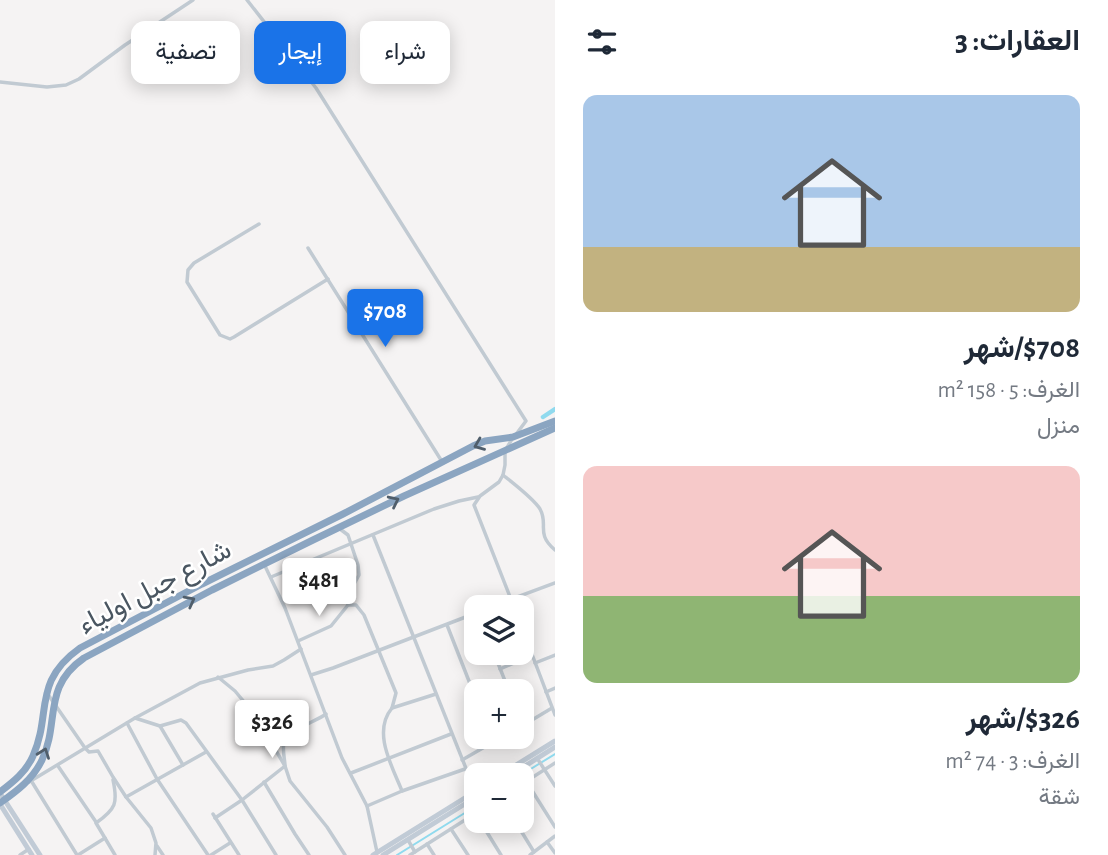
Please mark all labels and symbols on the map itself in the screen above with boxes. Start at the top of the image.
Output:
pin: $708 [344,290,426,349]
one-way arrow [474,436,486,450]
one-way arrow [387,495,399,509]
street label: شارع جبل اولياء [74,536,237,642]
pin: $481 [278,558,360,618]
one-way arrow [183,596,196,610]
pin: $326 [231,700,313,760]
one-way arrow [36,747,50,759]

